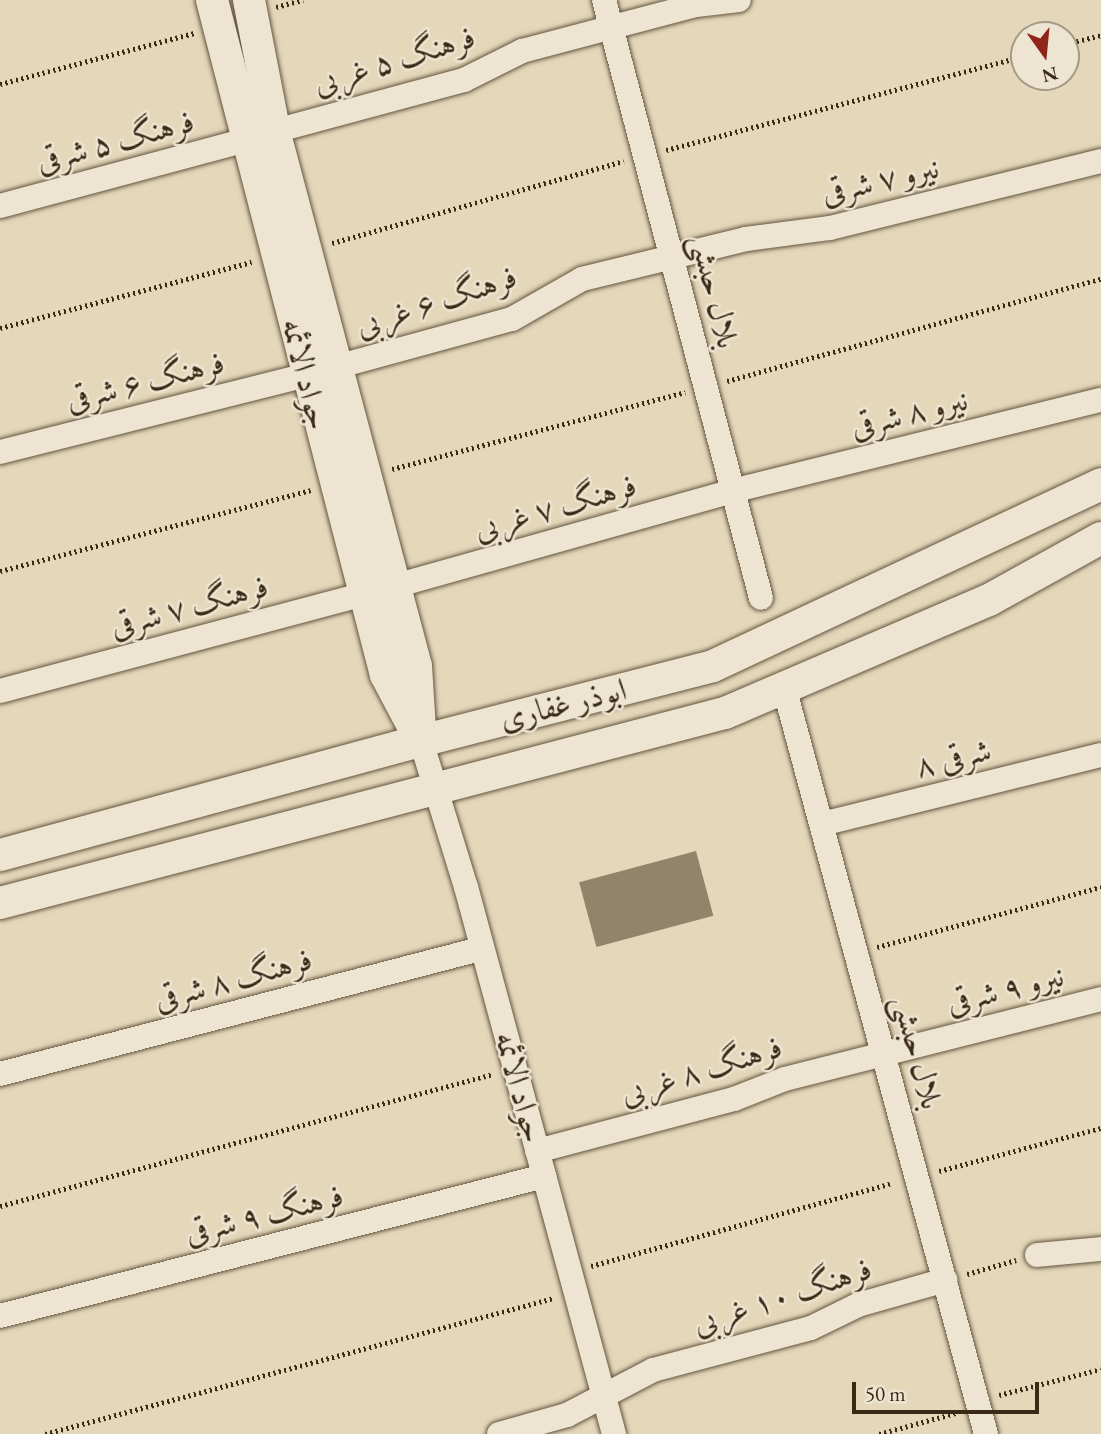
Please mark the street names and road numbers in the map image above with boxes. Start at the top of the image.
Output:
street label: فرهنگ ۵ غربی [308,17,480,103]
street label: فرهنگ ۵ شرقی [32,101,198,181]
street label: نیرو ۷ شرقی [817,148,943,212]
street label: بلال حبشی [682,230,748,352]
street label: فرهنگ ۶ غربی [351,257,521,345]
street label: جواد الائمه [274,314,338,434]
street label: فرهنگ ۶ شرقی [62,343,228,419]
street label: نیرو ۸ شرقی [846,380,972,446]
street label: فرهنگ ۷ غربی [469,466,641,548]
street label: فرهنگ ۷ شرقی [106,566,272,646]
street label: ابوذر غفاری [496,670,630,738]
street label: ۸ شرقی [911,730,995,786]
street label: فرهنگ ۸ شرقی [150,939,316,1019]
street label: نیرو ۹ شرقی [942,956,1068,1022]
street label: بلال حبشی [884,991,952,1113]
street label: جواد الائمه [487,1027,553,1147]
street label: فرهنگ ۸ غربی [615,1027,787,1113]
street label: فرهنگ ۹ شرقی [181,1176,347,1252]
street label: فرهنگ ۱۰ غربی [688,1249,876,1343]

